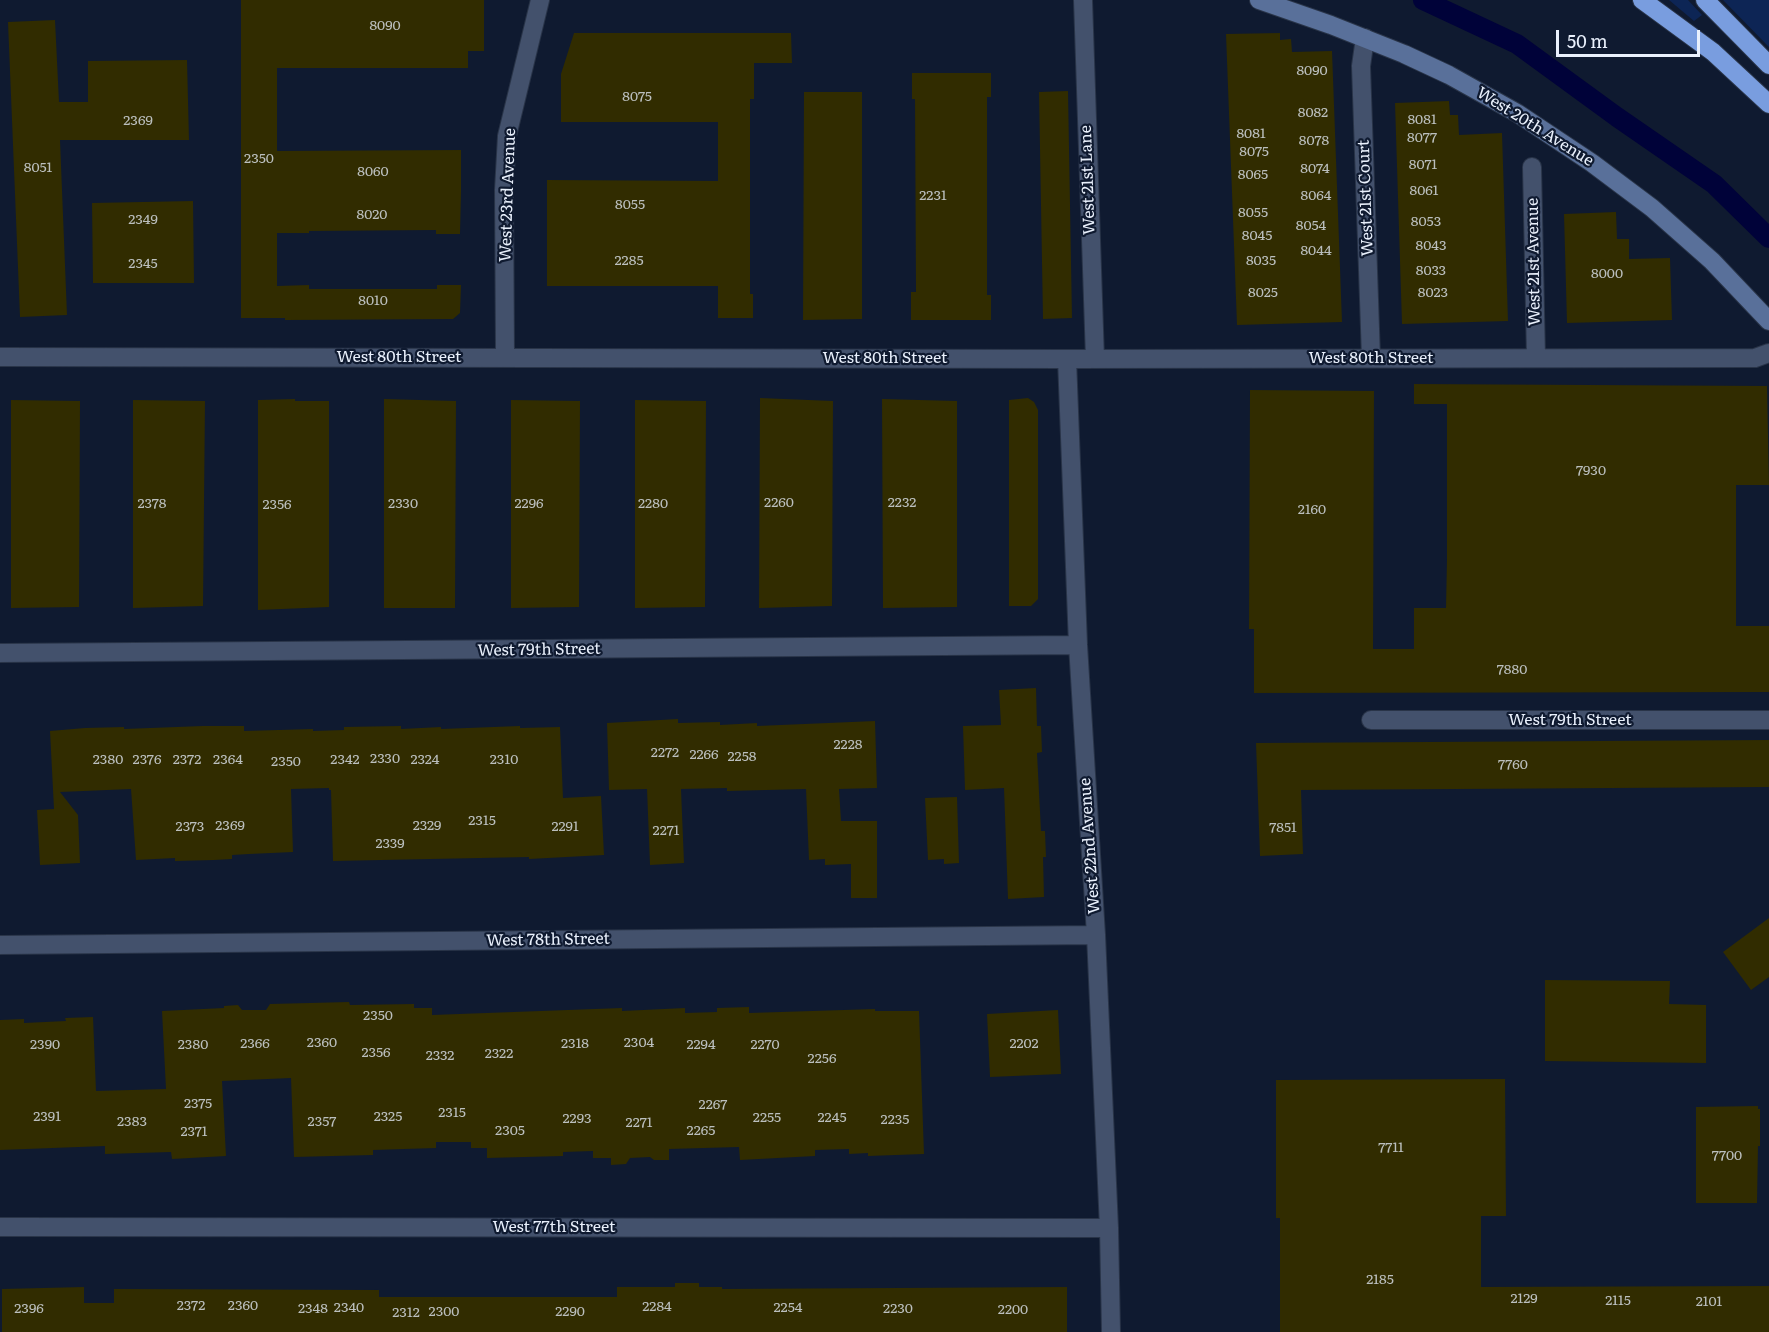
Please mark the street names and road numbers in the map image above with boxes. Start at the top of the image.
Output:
street label: West 20th Avenue [1473,83,1597,171]
street label: West 21st Lane [1076,125,1100,235]
street label: West 23rd Avenue [496,128,520,262]
street label: West 21st Court [1354,139,1378,257]
street label: West 21st Avenue [1523,198,1545,326]
street label: West 80th Street [337,347,461,367]
street label: West 80th Street [823,348,947,368]
street label: West 80th Street [1309,348,1433,368]
street label: West 79th Street [477,639,601,661]
street label: West 79th Street [1508,710,1632,730]
street label: West 22nd Avenue [1076,777,1104,915]
street label: West 78th Street [486,929,610,951]
street label: West 77th Street [492,1217,616,1237]

